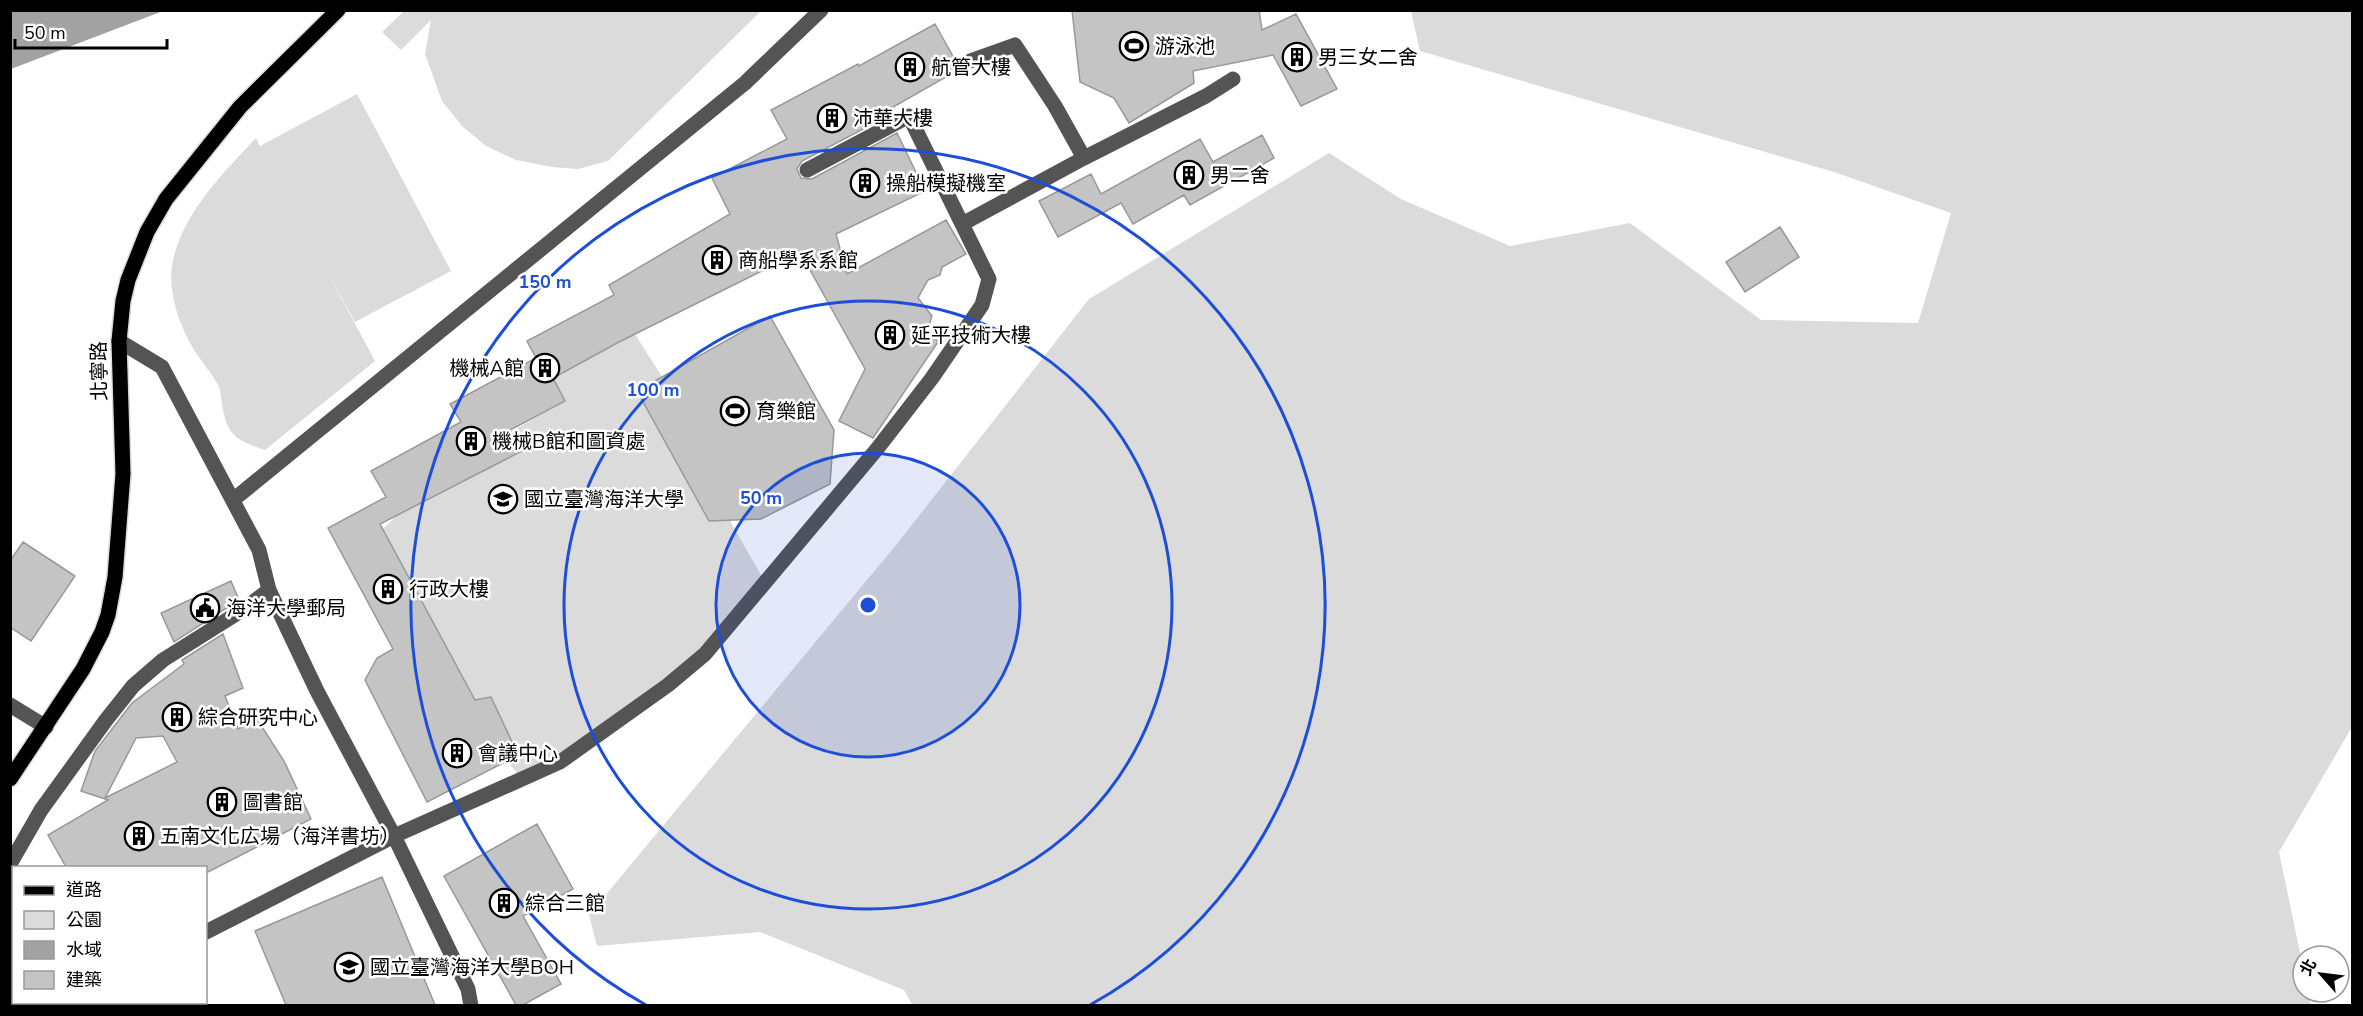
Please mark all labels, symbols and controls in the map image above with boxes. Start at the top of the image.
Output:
scale bar [15,12,166,50]
text: 50 m [24,21,66,45]
sports icon: 游泳池 [1118,30,1150,62]
place label: 游泳池 [1155,33,1215,60]
building icon: 男三女二舍 [1281,41,1313,73]
place label: 男三女二舍 [1318,44,1418,71]
building icon: 航管大樓 [894,51,926,83]
place label: 航管大樓 [931,54,1011,81]
building icon: 沛華大樓 [816,102,848,134]
place label: 沛華大樓 [853,105,933,132]
building icon: 男二舍 [1173,159,1205,191]
place label: 男二舍 [1210,162,1270,189]
building icon: 操船模擬機室 [849,167,881,199]
place label: 操船模擬機室 [886,170,1006,197]
building icon: 商船學系系館 [701,244,733,276]
place label: 商船學系系館 [738,247,858,274]
text: 150 m [518,270,572,294]
building icon: 延平技術大樓 [874,319,906,351]
place label: 延平技術大樓 [911,322,1031,349]
street label: 北寧路 [85,341,114,401]
building icon: 機械A館 [529,352,561,384]
place label: 機械A館 [449,355,524,382]
text: 100 m [626,378,680,402]
sports icon: 育樂館 [719,395,751,427]
place label: 育樂館 [756,398,816,425]
building icon: 機械B館和圖資處 [455,425,487,457]
place label: 機械B館和圖資處 [492,428,646,455]
school or university icon: 國立臺灣海洋大學 [487,483,519,515]
place label: 國立臺灣海洋大學 [524,486,684,513]
text: 50 m [740,486,782,510]
building icon: 行政大樓 [372,573,404,605]
place label: 行政大樓 [409,576,489,603]
public building icon: 海洋大學郵局 [189,592,221,624]
place label: 海洋大學郵局 [226,595,346,622]
centre of rings [858,595,878,615]
building icon: 綜合研究中心 [161,701,193,733]
place label: 綜合研究中心 [198,704,318,731]
building icon: 會議中心 [441,737,473,769]
place label: 會議中心 [478,740,558,767]
building icon: 圖書館 [206,786,238,818]
place label: 圖書館 [243,789,303,816]
building icon: 五南文化広場（海洋書坊） [123,820,155,852]
place label: 五南文化広場（海洋書坊） [160,823,400,850]
legend [12,866,207,1004]
text: 道路 [66,878,102,902]
building icon: 綜合三館 [488,887,520,919]
place label: 綜合三館 [525,890,605,917]
text: 公園 [66,908,102,932]
text: 水域 [66,938,102,962]
north arrow [2291,944,2351,1004]
school or university icon: 國立臺灣海洋大學BOH [333,951,365,983]
place label: 國立臺灣海洋大學BOH [370,954,574,981]
text: 北 [2295,955,2322,980]
text: 建築 [66,968,102,992]

